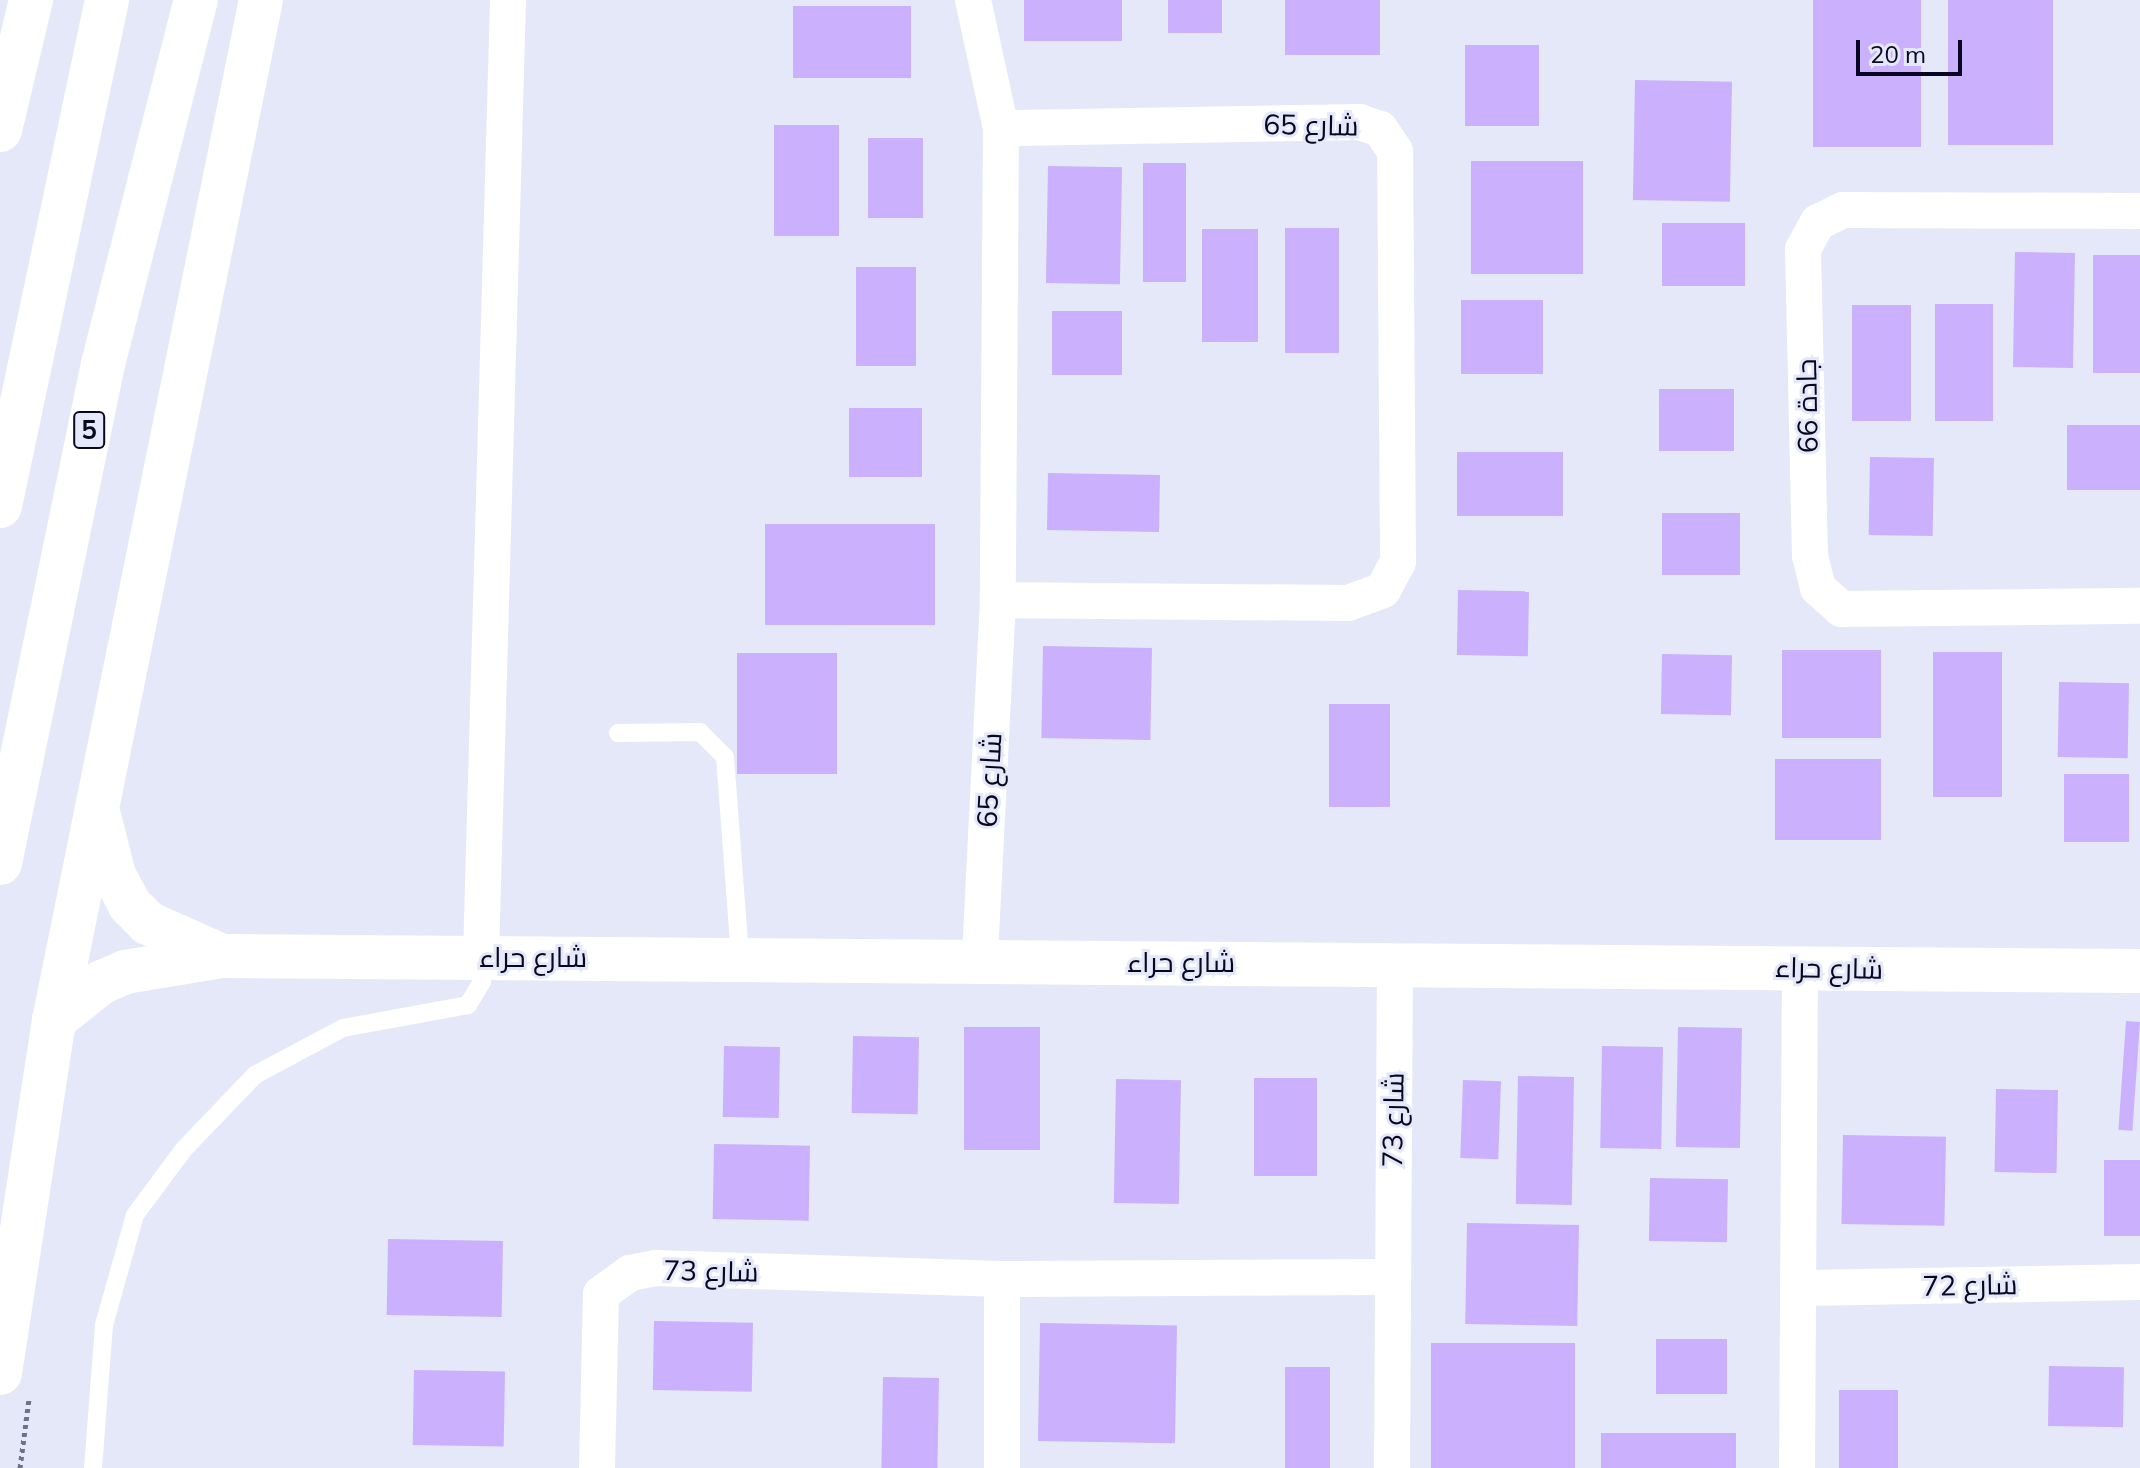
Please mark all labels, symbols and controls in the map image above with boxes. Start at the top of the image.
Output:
scale bar [1860,24,1966,74]
text: 20 m [1870,39,1926,69]
street label: شارع 65 [1263,107,1359,143]
street label: جادة 66 [1789,358,1825,454]
road number: 5 [73,408,105,452]
street label: شارع 65 [970,732,1008,828]
street label: شارع حراء [479,940,587,974]
street label: شارع حراء [1127,945,1235,979]
street label: شارع حراء [1775,950,1883,986]
street label: شارع 73 [1375,1072,1411,1168]
street label: شارع 73 [663,1253,759,1289]
street label: شارع 72 [1922,1267,2018,1303]

